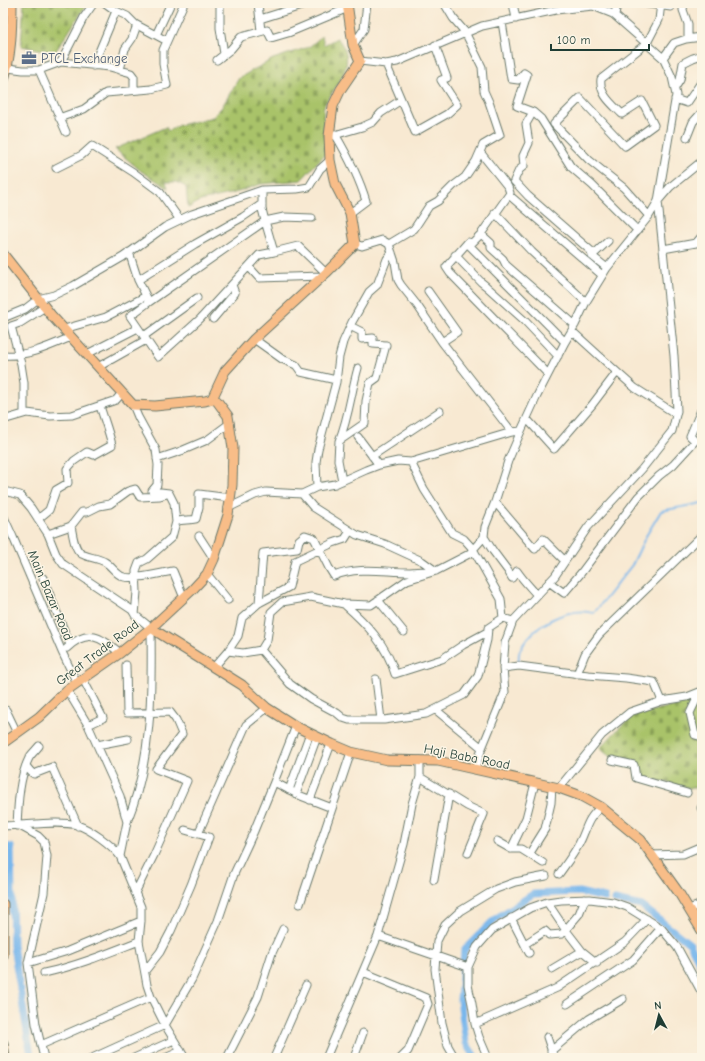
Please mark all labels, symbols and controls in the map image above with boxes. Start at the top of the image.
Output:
scale bar [551,26,649,52]
text: 100 m [557,33,590,47]
office icon: PTCL Exchange [20,49,38,67]
place label: PTCL Exchange [41,51,128,66]
street label: Main Bazar Road [25,548,76,643]
street label: Great Trade Road [53,616,142,688]
street label: Haji Baba Road [423,741,511,772]
north arrow [639,995,679,1035]
text: N [653,999,662,1012]

